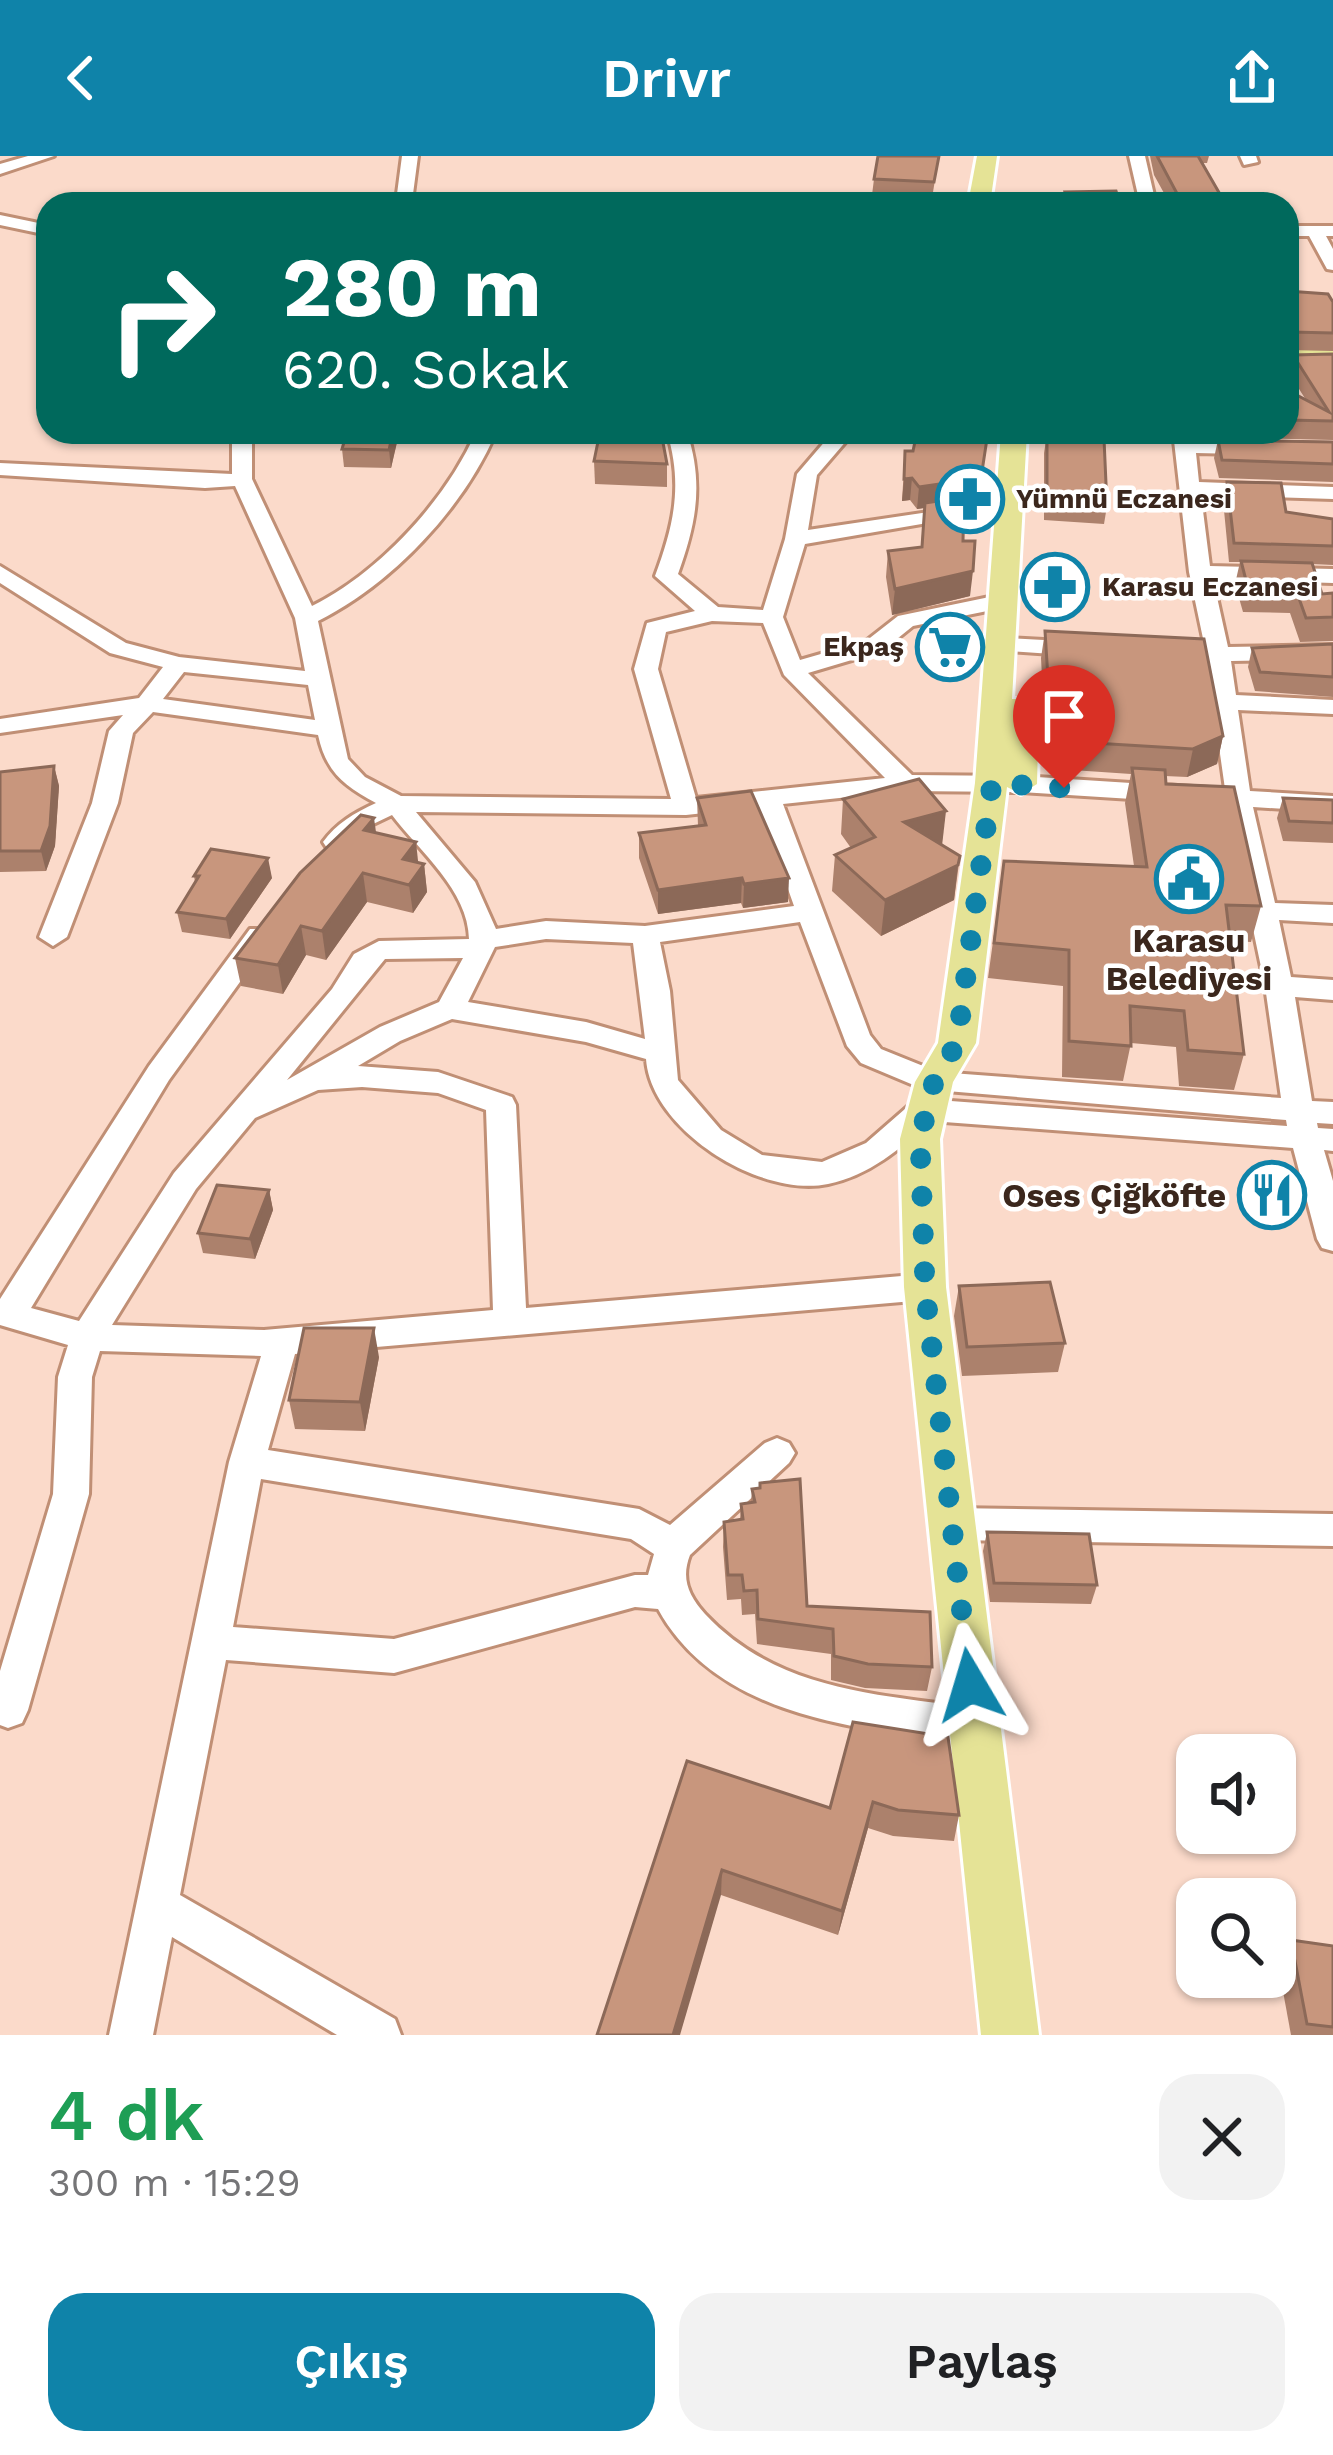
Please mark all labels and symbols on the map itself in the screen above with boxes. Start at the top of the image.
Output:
pharmacy icon: Yümnü Eczanesi [935,464,1005,534]
place label: Yümnü Eczanesi [1016,483,1232,515]
pharmacy icon: Karasu Eczanesi [1020,552,1090,622]
place label: Karasu Eczanesi [1102,571,1318,603]
supermarket icon: Ekpaş [915,612,985,682]
place label: Ekpaş [823,631,904,663]
pin [1013,665,1115,788]
public building icon: Karasu Belediyesi [1154,844,1224,914]
place label: Karasu Belediyesi [1106,921,1272,998]
restaurant icon: Oses Çiğköfte [1237,1160,1307,1230]
place label: Oses Çiğköfte [1002,1176,1226,1215]
position arrow [907,1622,1033,1748]

